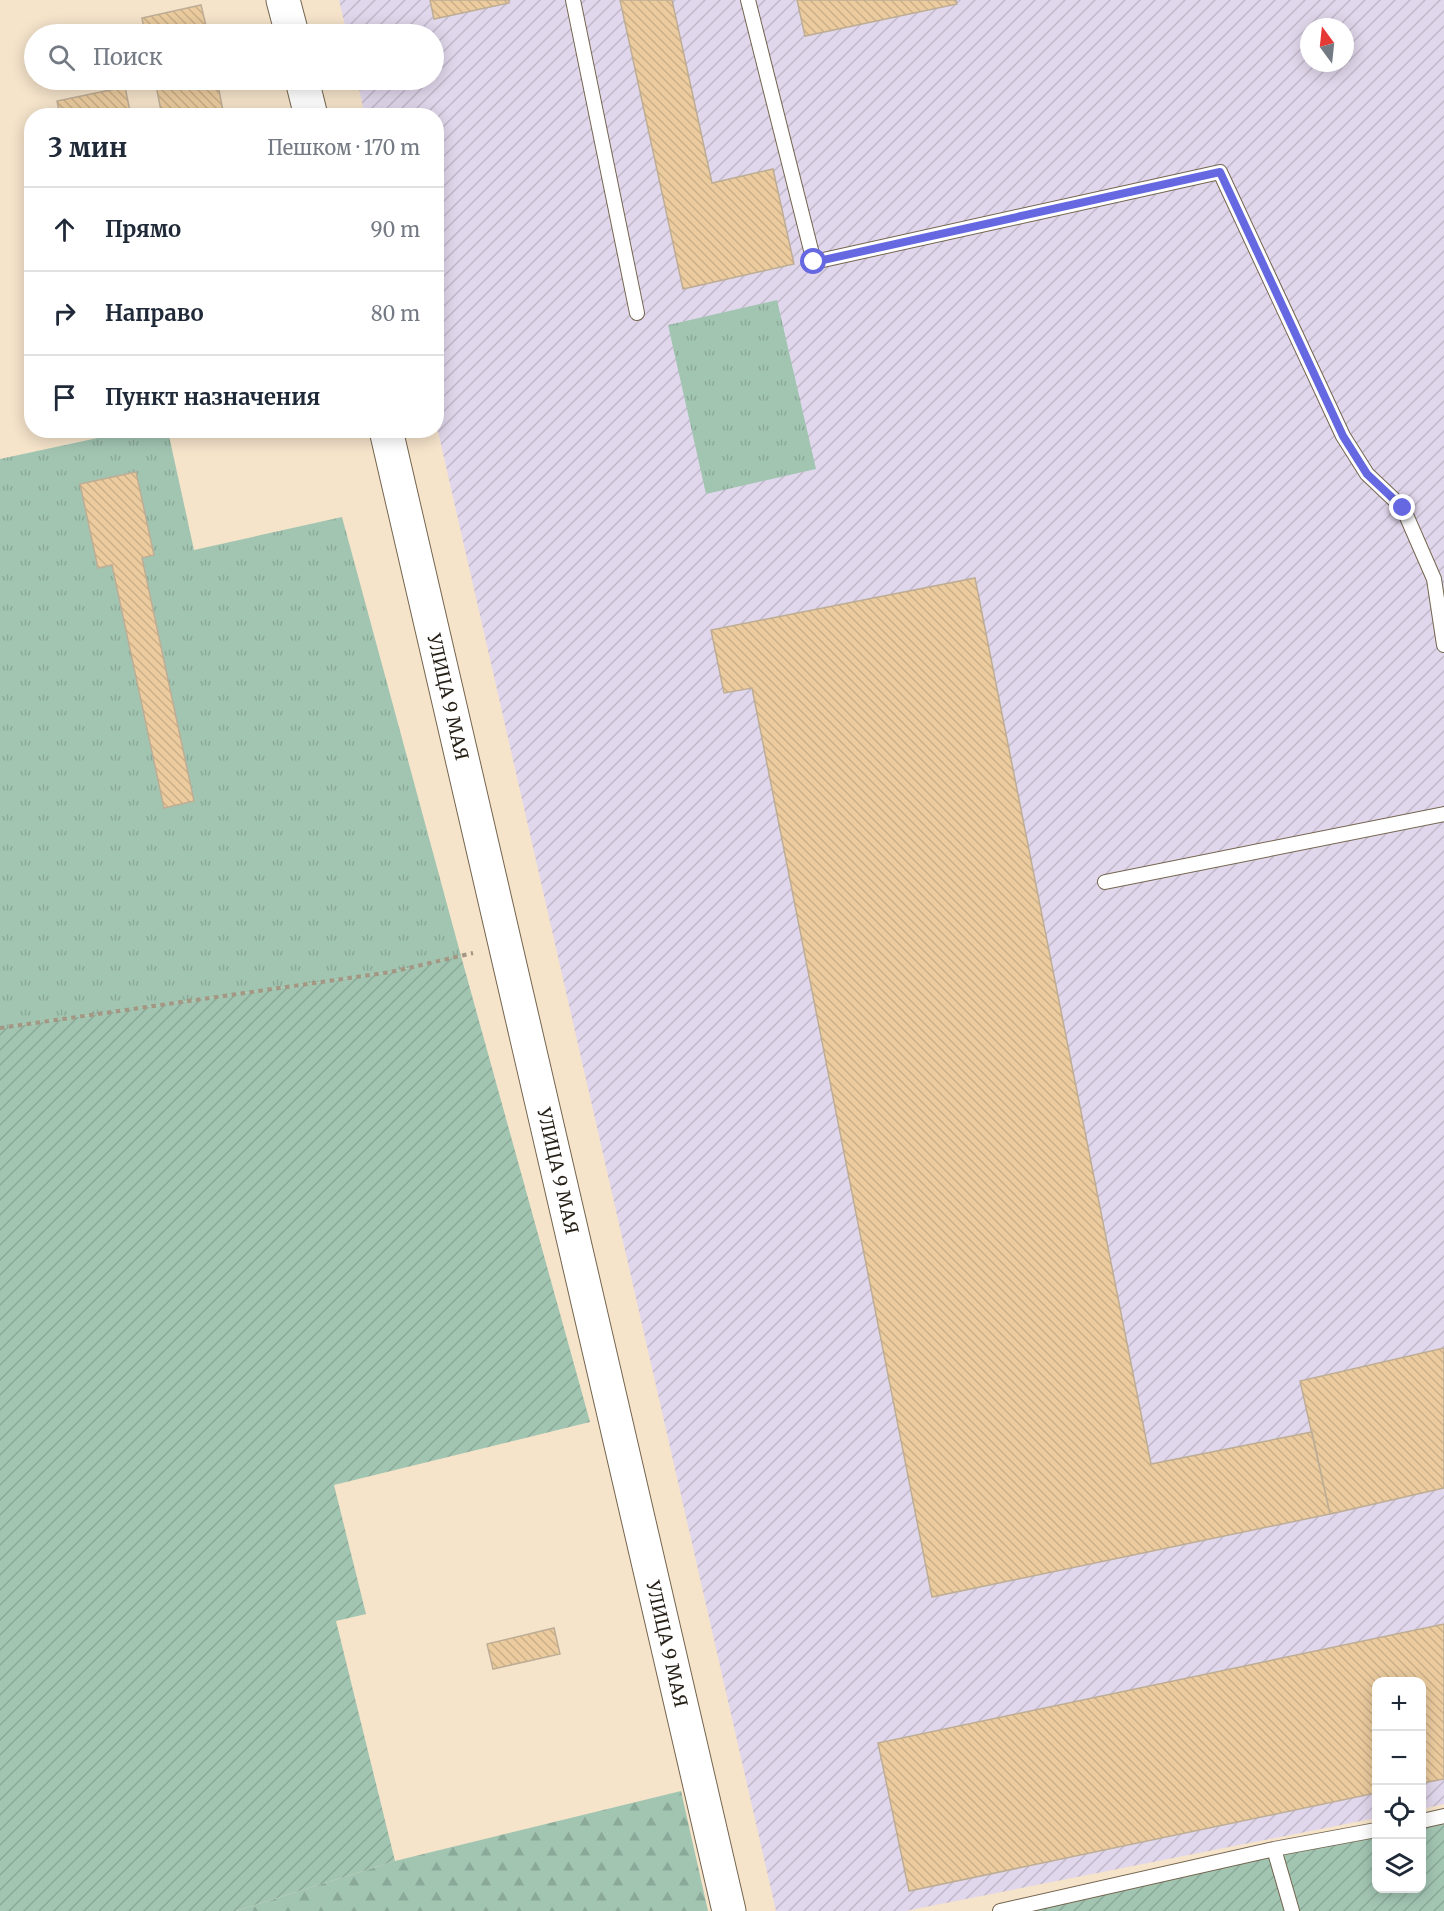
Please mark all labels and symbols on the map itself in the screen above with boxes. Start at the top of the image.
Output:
north arrow [1300,18,1354,72]
route start [800,248,826,274]
route end [1389,494,1415,520]
street label: УЛИЦА 9 МАЯ [422,631,474,762]
street label: УЛИЦА 9 МАЯ [532,1105,584,1236]
street label: УЛИЦА 9 МАЯ [641,1578,693,1709]

